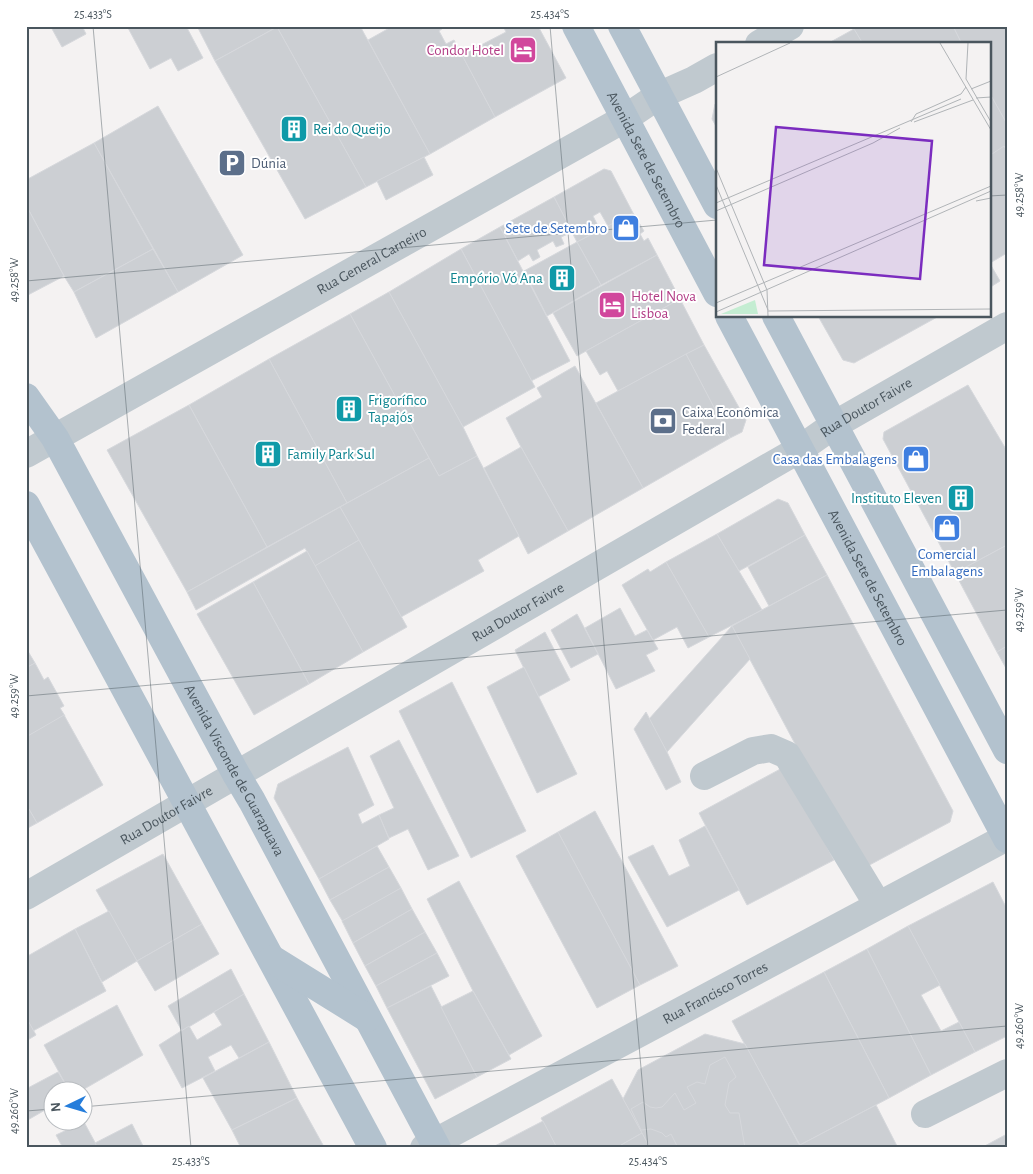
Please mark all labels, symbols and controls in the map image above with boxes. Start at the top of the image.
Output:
text: 25.433°S [74,8,112,20]
text: 25.434°S [531,8,570,20]
hotel icon: Condor Hotel [508,35,538,65]
inset map [716,42,990,318]
place label: Condor Hotel [427,43,504,58]
street label: Avenida Sete de Setembro [604,89,689,230]
building icon: Rei do Queijo [279,114,309,144]
place label: Rei do Queijo [313,122,391,137]
parking icon: Dúnia [217,148,247,178]
place label: Dúnia [251,156,287,171]
text: 49.258°W [1013,172,1025,217]
shop icon: Sete de Setembro [611,213,641,243]
place label: Sete de Setembro [505,221,607,236]
street label: Rua General Carneiro [314,224,429,297]
text: 49.258°W [8,257,20,302]
building icon: Empório Vó Ana [547,263,577,293]
place label: Empório Vó Ana [450,271,543,286]
place label: Hotel Nova Lisboa [631,289,696,321]
hotel icon: Hotel Nova Lisboa [597,290,627,320]
street label: Rua Doutor Faivre [817,375,915,440]
place label: Frigorífico Tapajós [368,393,427,425]
building icon: Frigorífico Tapajós [334,394,364,424]
place label: Caixa Econômica Federal [682,405,779,437]
bank icon: Caixa Econômica Federal [648,406,678,436]
building icon: Family Park Sul [253,439,283,469]
shop icon: Casa das Embalagens [901,444,931,474]
place label: Family Park Sul [287,447,375,462]
place label: Casa das Embalagens [773,452,897,467]
building icon: Instituto Eleven [946,483,976,513]
place label: Instituto Eleven [851,491,942,506]
street label: Avenida Sete de Setembro [826,507,910,648]
shop icon: Comercial Embalagens [932,513,962,543]
place label: Comercial Embalagens [911,547,983,579]
street label: Rua Doutor Faivre [469,579,567,644]
text: 49.259°W [1013,587,1025,632]
text: 49.259°W [8,673,20,718]
street label: Avenida Visconde de Guarapuava [182,682,287,859]
street label: Rua Doutor Faivre [118,783,215,847]
street label: Rua Francisco Torres [660,959,770,1027]
text: 49.260°W [1013,1003,1025,1049]
north arrow [42,1082,92,1132]
text: 49.260°W [8,1088,20,1134]
text: N [49,1102,63,1113]
text: 25.433°S [172,1155,210,1167]
text: 25.434°S [629,1155,668,1167]

